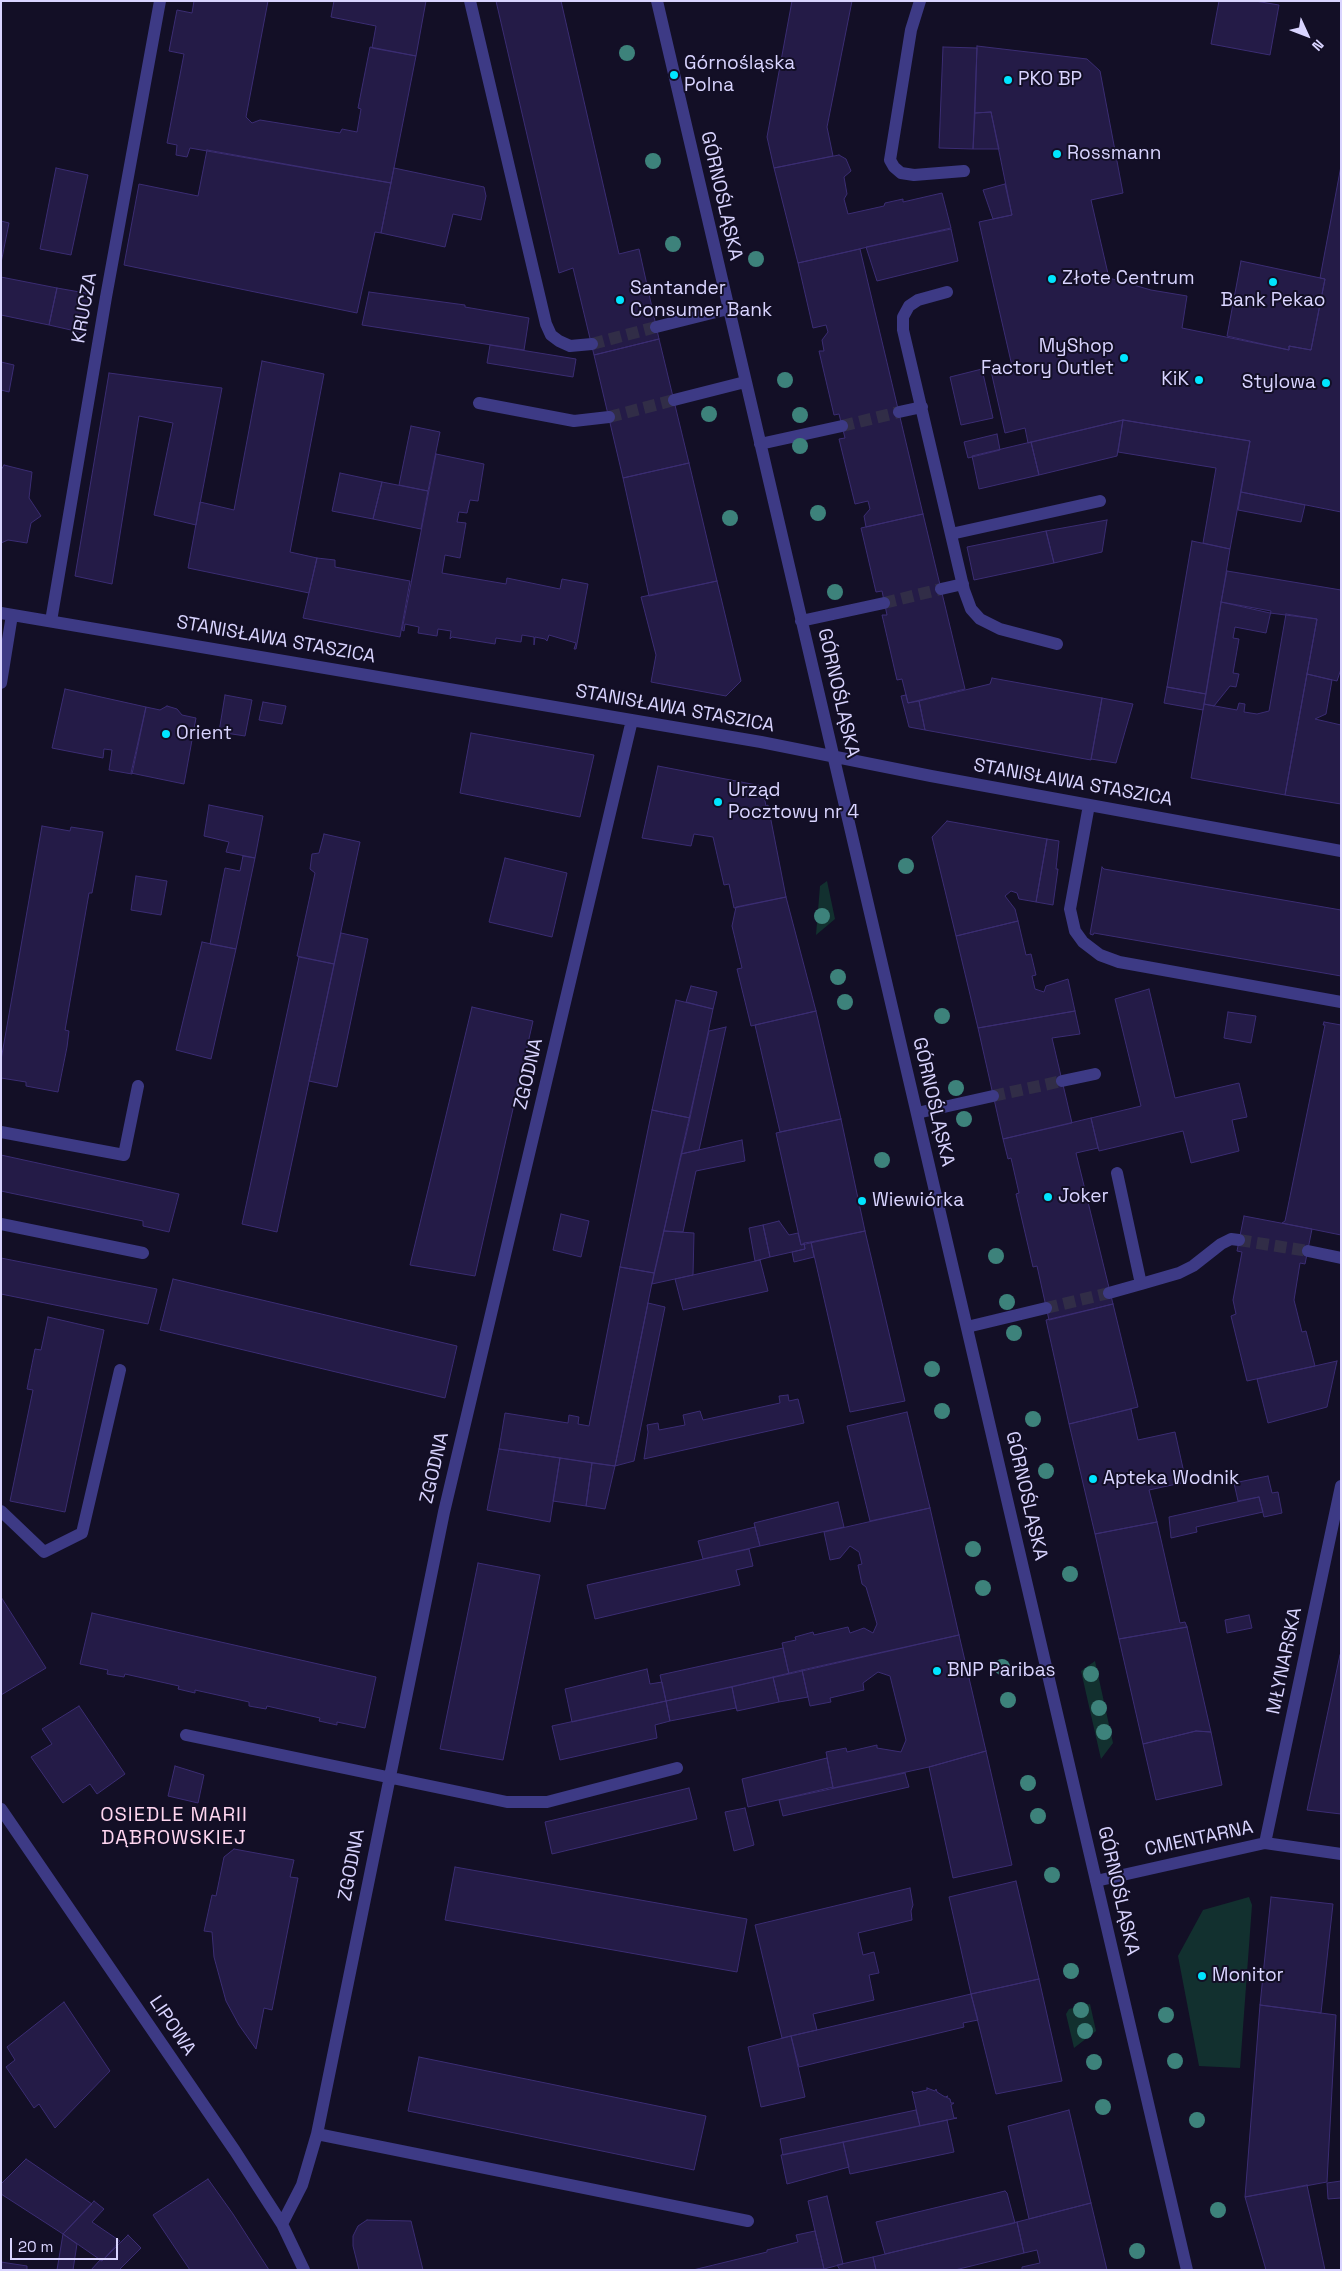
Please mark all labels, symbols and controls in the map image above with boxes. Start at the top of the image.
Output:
north arrow [1282,10,1332,60]
text: N [1308,36,1328,55]
place label: Górnośląska Polna [684,53,795,97]
marker: Górnośląska Polna [668,69,680,81]
place label: PKO BP [1018,69,1082,91]
marker: PKO BP [1002,74,1014,86]
street label: GÓRNOŚLĄSKA [695,129,747,263]
place label: Rossmann [1067,143,1161,165]
marker: Rossmann [1051,148,1063,160]
place label: Złote Centrum [1062,268,1195,290]
street label: KRUCZA [68,271,102,345]
marker: Złote Centrum [1046,273,1058,285]
marker: Bank Pekao [1267,276,1279,288]
place label: Santander Consumer Bank [630,278,772,322]
place label: Bank Pekao [1220,290,1326,312]
marker: Santander Consumer Bank [614,294,626,306]
place label: MyShop Factory Outlet [981,336,1114,380]
marker: MyShop Factory Outlet [1118,352,1130,364]
place label: KiK [1161,369,1189,391]
place label: Stylowa [1242,372,1316,394]
marker: KiK [1193,374,1205,386]
marker: Stylowa [1320,377,1332,389]
street label: STANISŁAWA STASZICA [175,611,377,669]
street label: GÓRNOŚLĄSKA [812,626,864,760]
street label: STANISŁAWA STASZICA [574,680,776,738]
place label: Orient [176,723,232,745]
marker: Orient [160,728,172,740]
street label: STANISŁAWA STASZICA [972,754,1174,812]
place label: Urząd Pocztowy nr 4 [728,780,859,824]
marker: Urząd Pocztowy nr 4 [712,796,724,808]
street label: GÓRNOŚLĄSKA [907,1035,959,1169]
street label: ZGODNA [510,1036,548,1112]
place label: Joker [1058,1186,1109,1208]
place label: Wiewiórka [872,1190,964,1212]
marker: Joker [1042,1191,1054,1203]
marker: Wiewiórka [856,1195,868,1207]
street label: GÓRNOŚLĄSKA [1000,1429,1052,1563]
street label: ZGODNA [416,1430,454,1506]
place label: Apteka Wodnik [1103,1468,1239,1490]
marker: Apteka Wodnik [1087,1473,1099,1485]
street label: MŁYNARSKA [1263,1605,1307,1717]
place label: BNP Paribas [947,1660,1056,1682]
marker: BNP Paribas [931,1665,943,1677]
district label: OSIEDLE MARII DĄBROWSKIEJ [99,1804,249,1851]
street label: CMENTARNA [1143,1816,1255,1862]
street label: GÓRNOŚLĄSKA [1092,1824,1144,1958]
street label: ZGODNA [334,1827,370,1903]
place label: Monitor [1212,1965,1284,1987]
marker: Monitor [1196,1970,1208,1982]
street label: LIPOWA [144,1992,200,2060]
scale bar [12,2228,120,2260]
text: 20 m [18,2237,53,2256]

